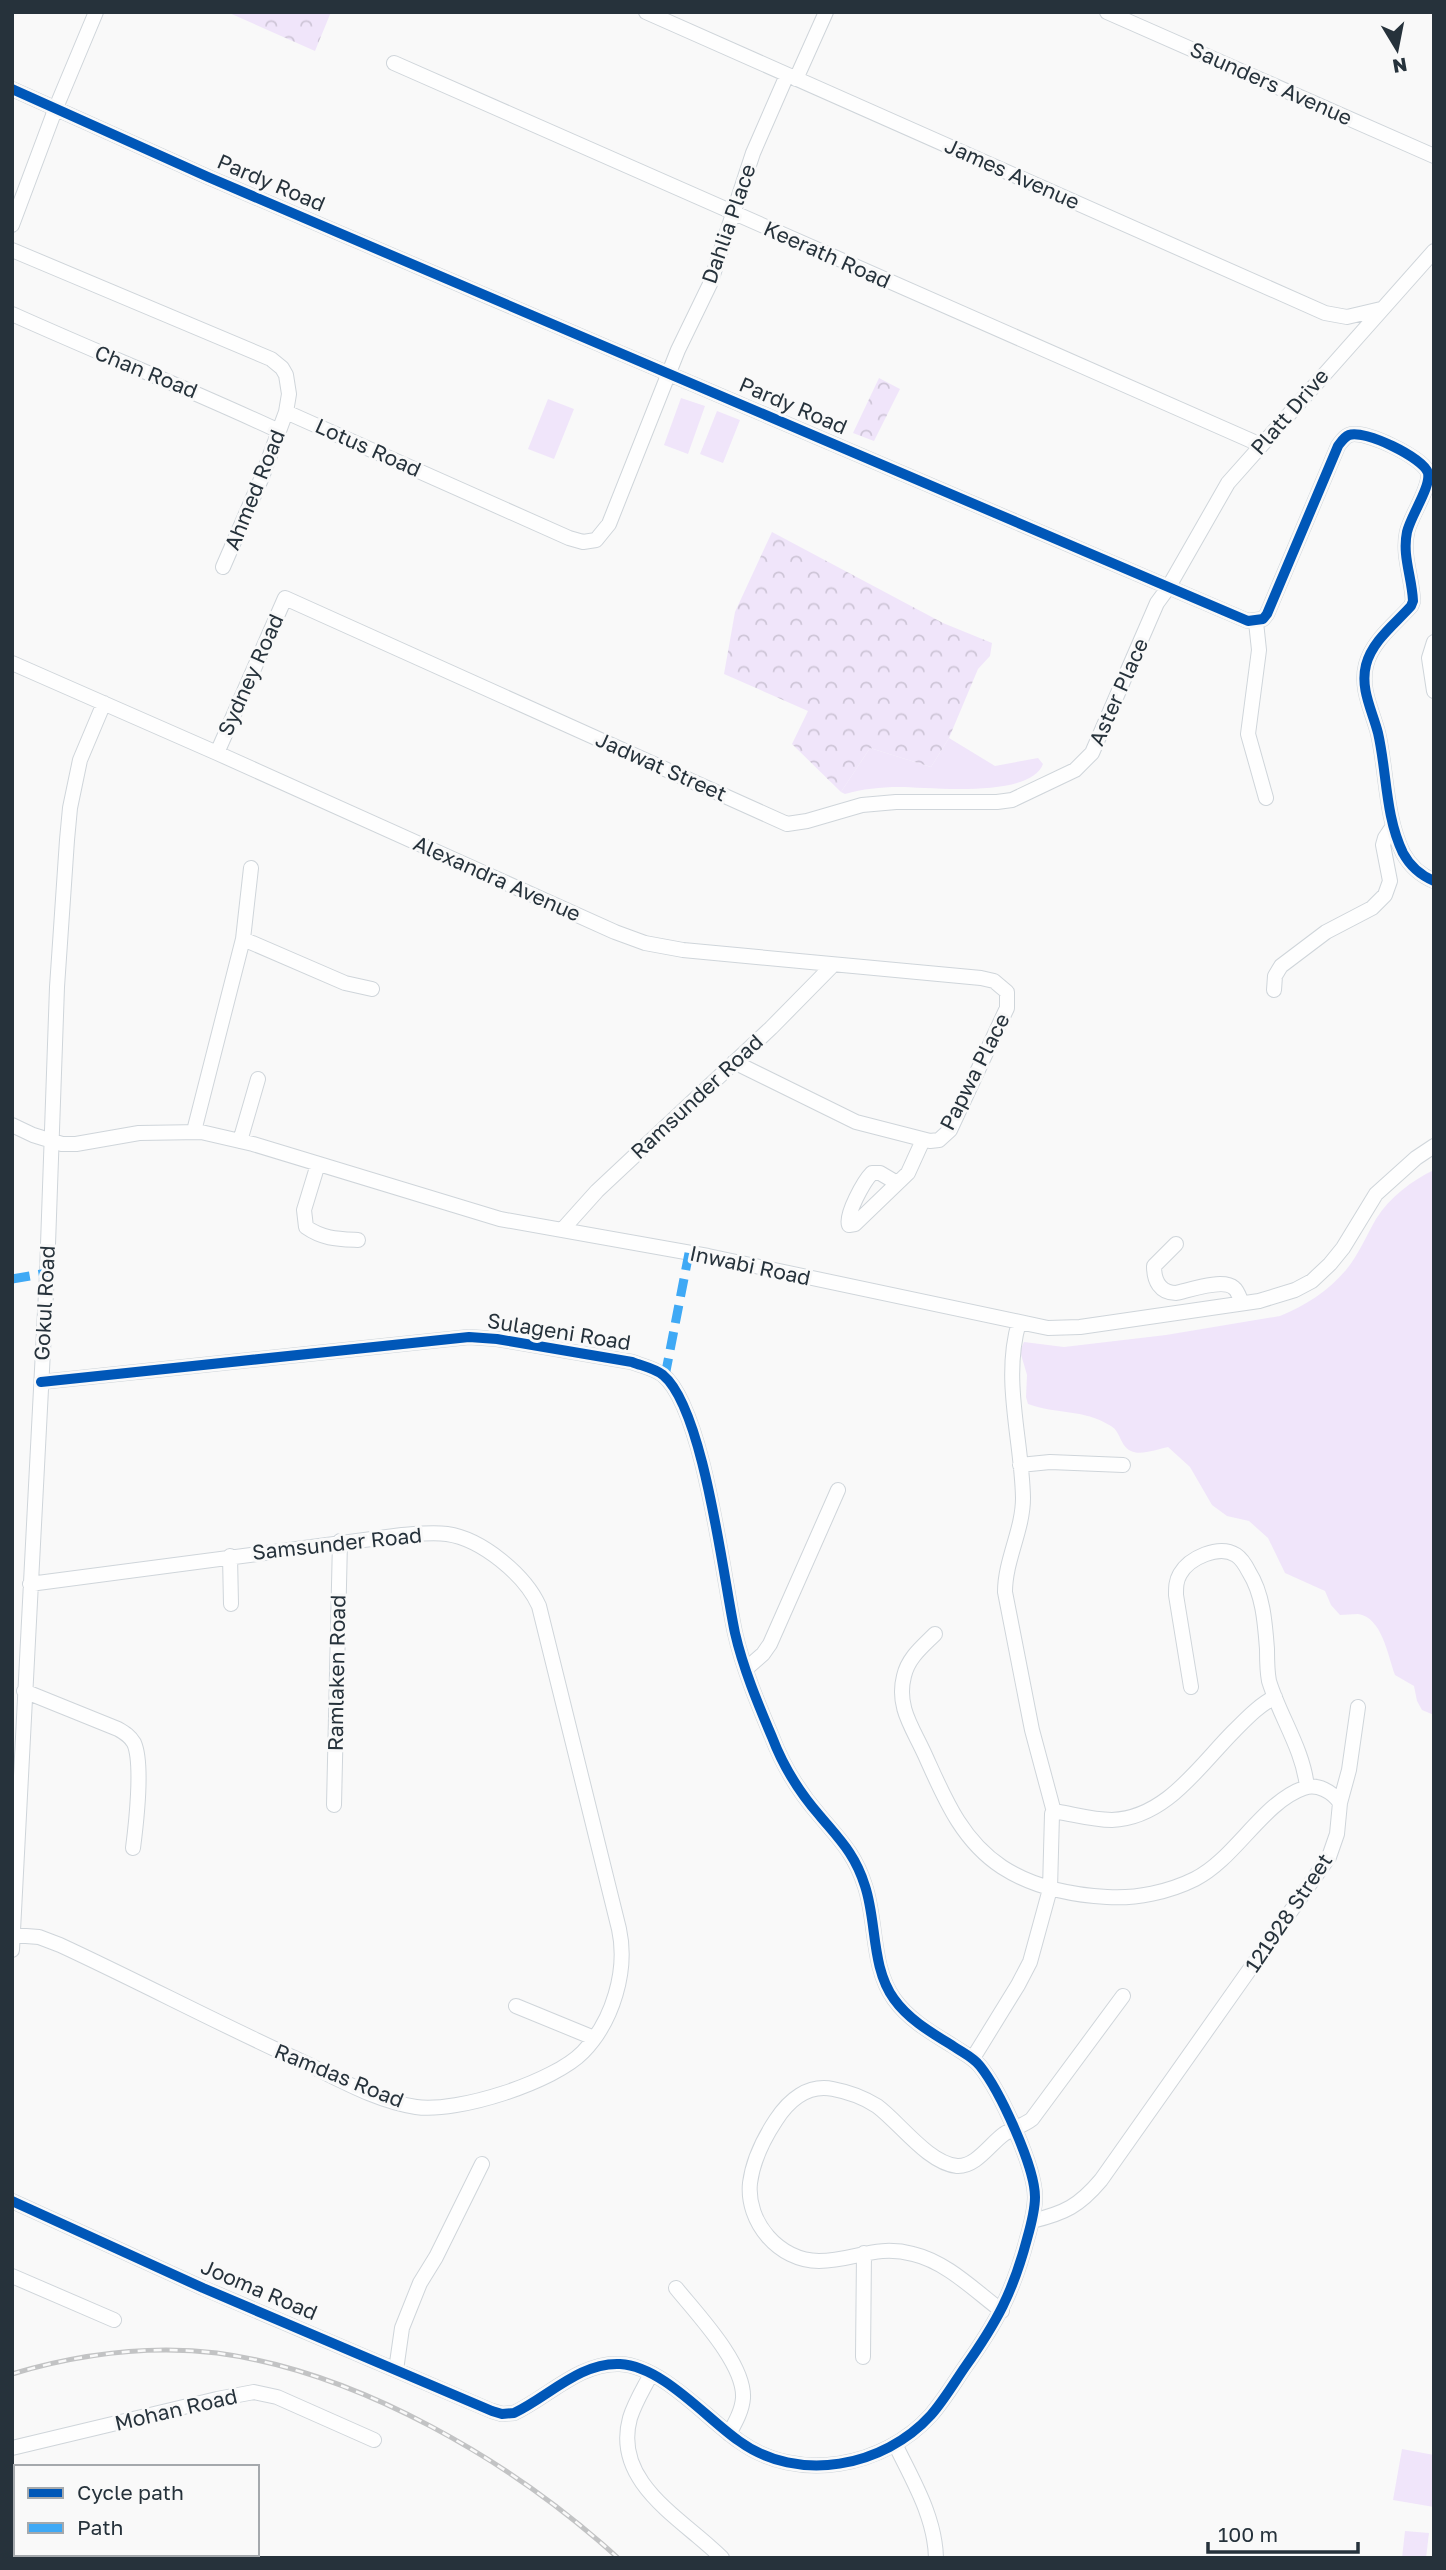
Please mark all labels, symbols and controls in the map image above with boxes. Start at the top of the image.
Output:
north arrow [1362,14,1432,84]
street label: Saunders Avenue [1186,36,1357,130]
text: N [1391,54,1409,79]
street label: James Avenue [941,132,1084,214]
street label: Pardy Road [213,148,329,216]
street label: Dahlia Place [695,160,761,287]
street label: Keerath Road [760,215,895,294]
street label: Chan Road [91,339,202,403]
street label: Platt Drive [1245,363,1334,460]
street label: Pardy Road [735,371,851,439]
street label: Lotus Road [311,412,425,482]
street label: Ahmed Road [218,426,290,554]
street label: Sydney Road [212,610,289,740]
street label: Aster Place [1083,634,1153,749]
street label: Jadwat Street [592,726,731,807]
street label: Alexandra Avenue [410,830,585,927]
street label: Papwa Place [934,1009,1015,1134]
street label: Ramsunder Road [625,1028,768,1164]
street label: Inwabi Road [687,1240,813,1291]
street label: Gokul Road [28,1245,60,1361]
street label: Sulageni Road [485,1307,633,1355]
street label: Samsunder Road [251,1521,423,1565]
street label: Ramlaken Road [322,1595,350,1751]
street label: 121928 Street [1239,1848,1337,1977]
street label: Ramdas Road [271,2037,408,2113]
street label: Jooma Road [197,2253,322,2325]
street label: Mohan Road [112,2382,240,2436]
legend [14,2465,259,2556]
text: Cycle path [77,2479,184,2505]
scale bar [1208,2510,1358,2554]
text: Path [77,2514,124,2540]
text: 100 m [1218,2521,1278,2547]

